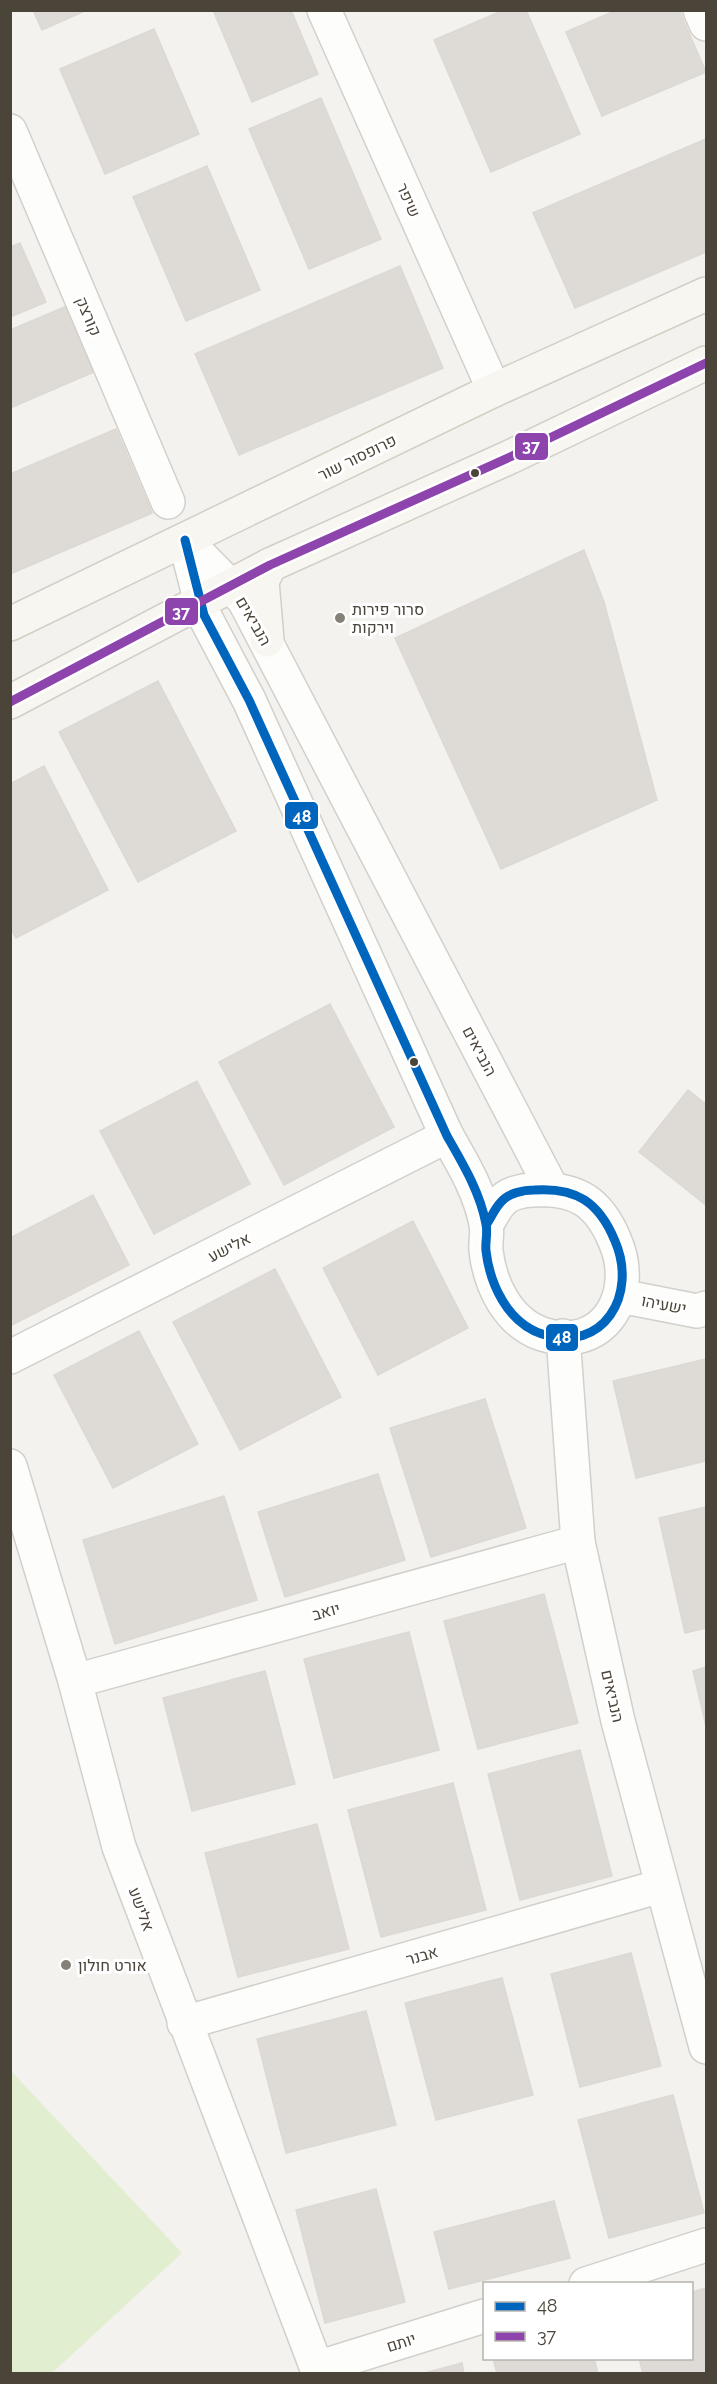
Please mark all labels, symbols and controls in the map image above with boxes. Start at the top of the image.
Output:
street label: שיפר [393,180,424,220]
street label: קורצק [72,294,105,339]
street label: פרופסור שור [315,430,399,485]
line badge: 37 [514,432,549,461]
text: 37 [522,437,540,456]
unlabelled marker [469,467,481,479]
street label: הנביאים [232,593,275,649]
line badge: 37 [164,597,199,626]
place label: סרור פירות וירקות [352,600,424,637]
text: 37 [172,603,190,622]
marker: סרור פירות וירקות [333,611,347,625]
line badge: 48 [284,801,319,830]
text: 48 [293,807,311,826]
street label: הנביאים [459,1023,501,1079]
unlabelled marker [408,1056,420,1068]
street label: אלישע [205,1229,254,1266]
street label: ישעיהו [640,1291,688,1318]
line badge: 48 [545,1323,579,1352]
text: 48 [553,1328,571,1347]
street label: יואב [310,1599,342,1624]
street label: הנביאים [597,1668,628,1724]
street label: אלישע [125,1885,158,1934]
street label: אבנר [404,1942,440,1969]
place label: אורט חולון [78,1956,147,1975]
marker: אורט חולון [59,1958,73,1972]
legend [483,2282,693,2360]
text: 48 [537,2295,558,2316]
text: 37 [537,2325,557,2346]
street label: יותם [384,2329,418,2356]

